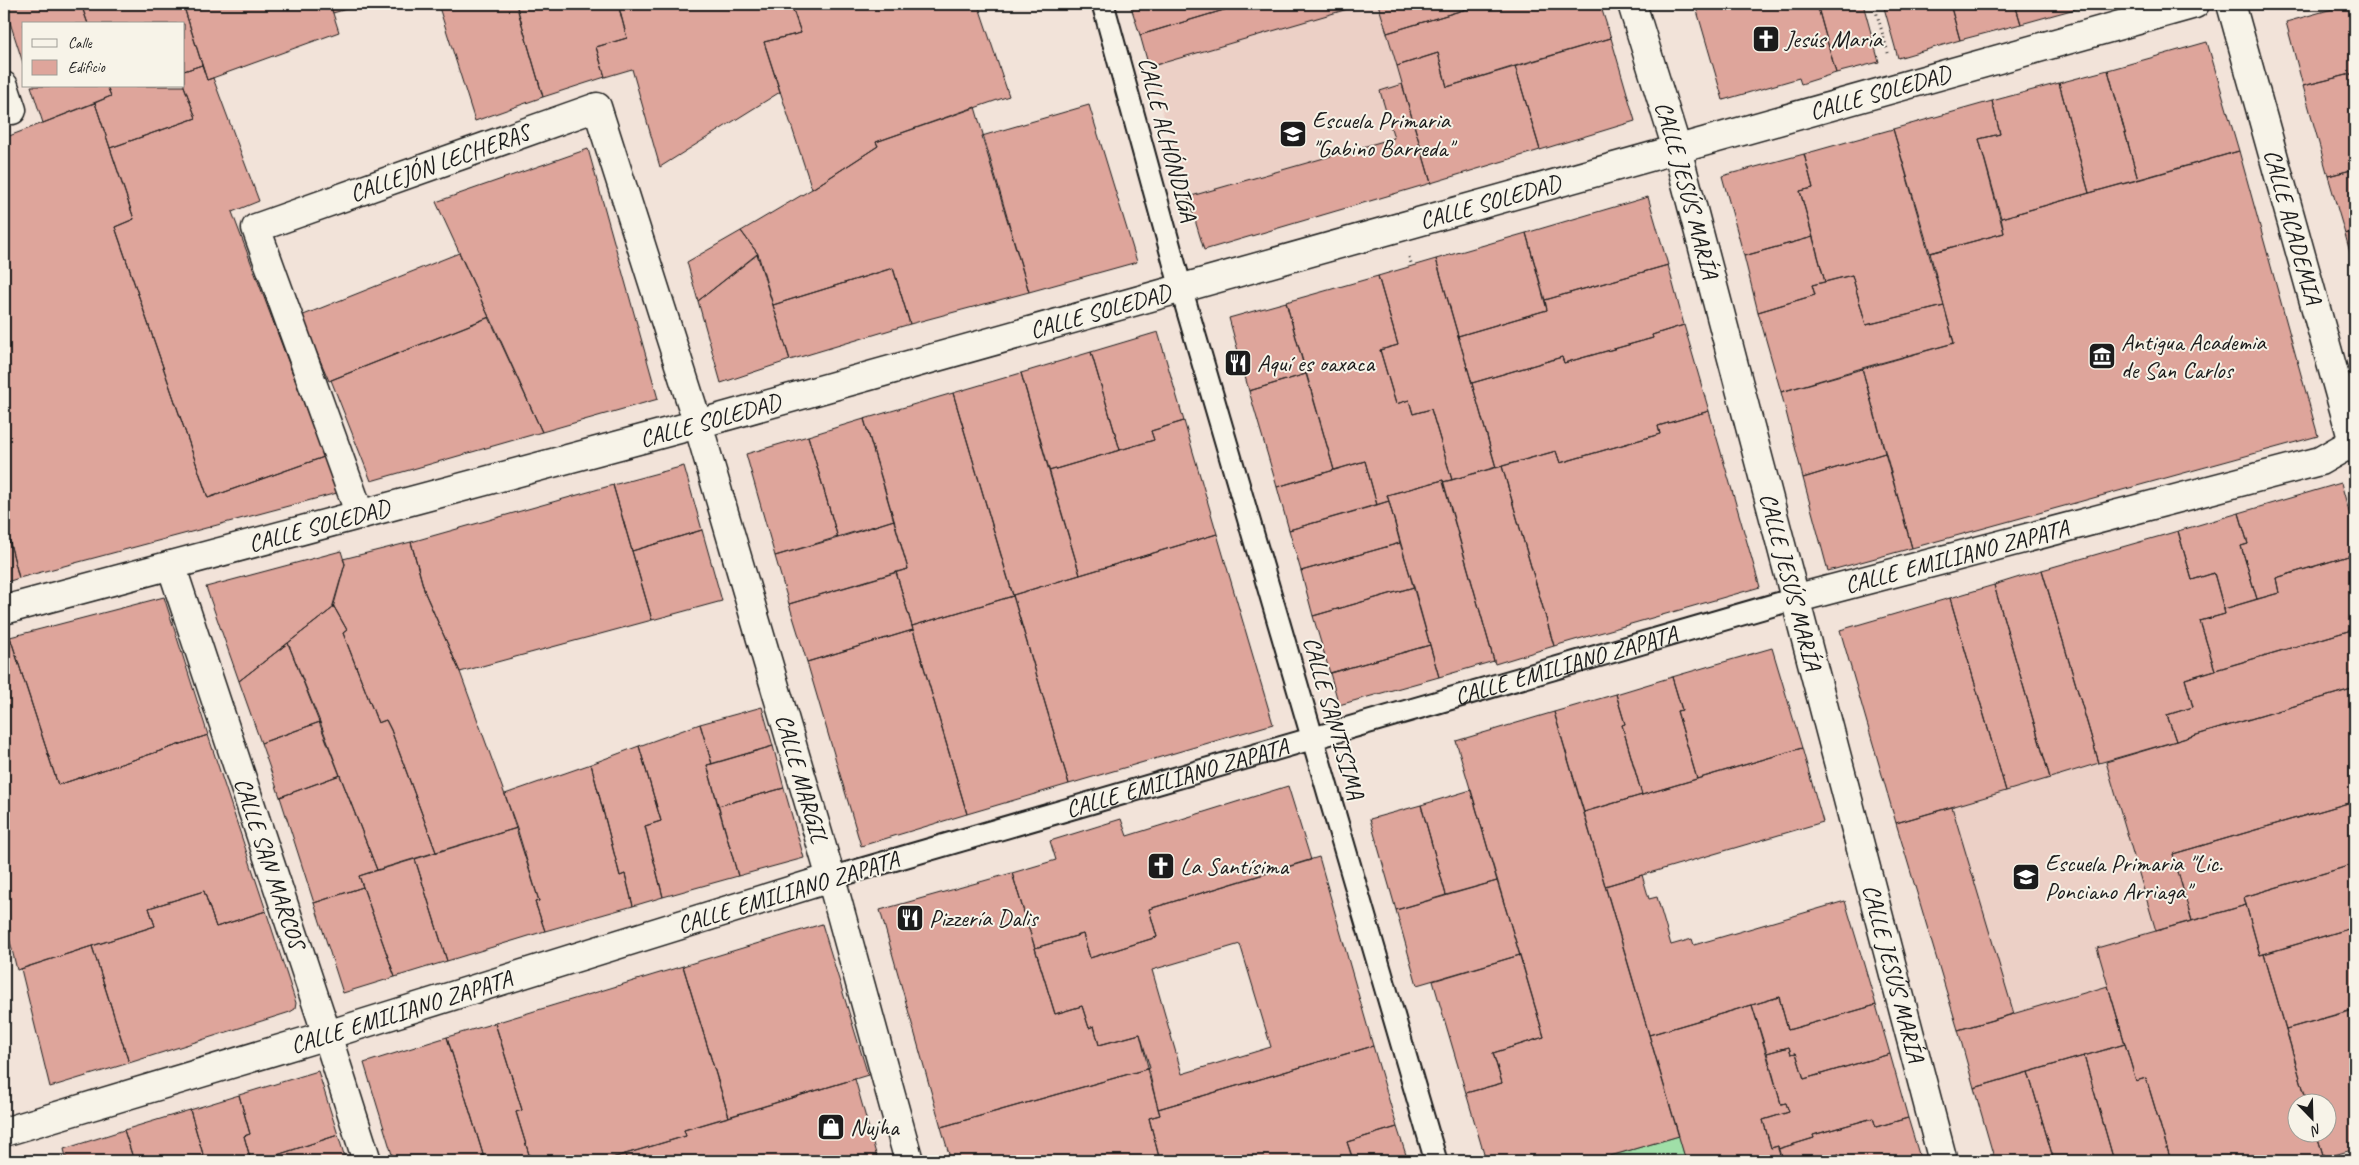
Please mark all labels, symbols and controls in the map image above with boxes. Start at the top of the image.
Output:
legend [22,22,185,88]
church icon: Jesús María [1751,24,1781,54]
place label: Jesús María [1784,24,1884,54]
text: Calle [68,34,93,53]
street label: CALLE ALHÓNDIGA [1132,54,1205,225]
text: Edificio [68,58,106,77]
street label: CALLE SOLEDAD [1806,58,1956,126]
street label: CALLE JESÚS MARÍA [1648,98,1726,283]
place label: Escuela Primaria "Gabino Barreda" [1312,105,1458,163]
street label: CALLEJÓN LECHERAS [346,116,537,209]
school or university icon: Escuela Primaria "Gabino Barreda" [1278,119,1308,149]
street label: CALLE ACADEMIA [2257,146,2329,308]
street label: CALLE SOLEDAD [1416,167,1566,236]
street label: CALLE SOLEDAD [1026,277,1176,345]
place label: Antigua Academia de San Carlos [2121,327,2267,385]
museum icon: Antigua Academia de San Carlos [2087,341,2117,371]
restaurant icon: Aquí es oaxaca [1223,348,1253,378]
place label: Aquí es oaxaca [1257,348,1376,378]
street label: CALLE SOLEDAD [636,386,786,454]
street label: CALLE JESÚS MARÍA [1753,490,1829,674]
street label: CALLE SOLEDAD [245,492,395,559]
street label: CALLE EMILIANO ZAPATA [1841,512,2073,600]
street label: CALLE EMILIANO ZAPATA [1451,618,1681,712]
street label: CALLE SANTISIMA [1296,633,1372,804]
street label: CALLE MARGIL [769,711,835,847]
street label: CALLE EMILIANO ZAPATA [1062,731,1292,824]
street label: CALLE SAN MARCOS [228,774,313,955]
street label: CALLE EMILIANO ZAPATA [674,844,903,940]
place label: Escuela Primaria "Lic. Ponciano Arriaga" [2045,848,2223,906]
church icon: La Santísima [1146,851,1176,881]
place label: La Santísima [1180,851,1289,881]
school or university icon: Escuela Primaria "Lic. Ponciano Arriaga" [2011,862,2041,892]
street label: CALLE JESÚS MARÍA [1856,881,1932,1066]
restaurant icon: Pizzería Dalis [895,903,925,933]
place label: Pizzería Dalis [929,903,1039,933]
street label: CALLE EMILIANO ZAPATA [287,963,516,1060]
north arrow [2286,1092,2336,1142]
shop icon: Nujha [816,1112,846,1142]
place label: Nujha [850,1112,900,1142]
text: N [2307,1120,2324,1140]

